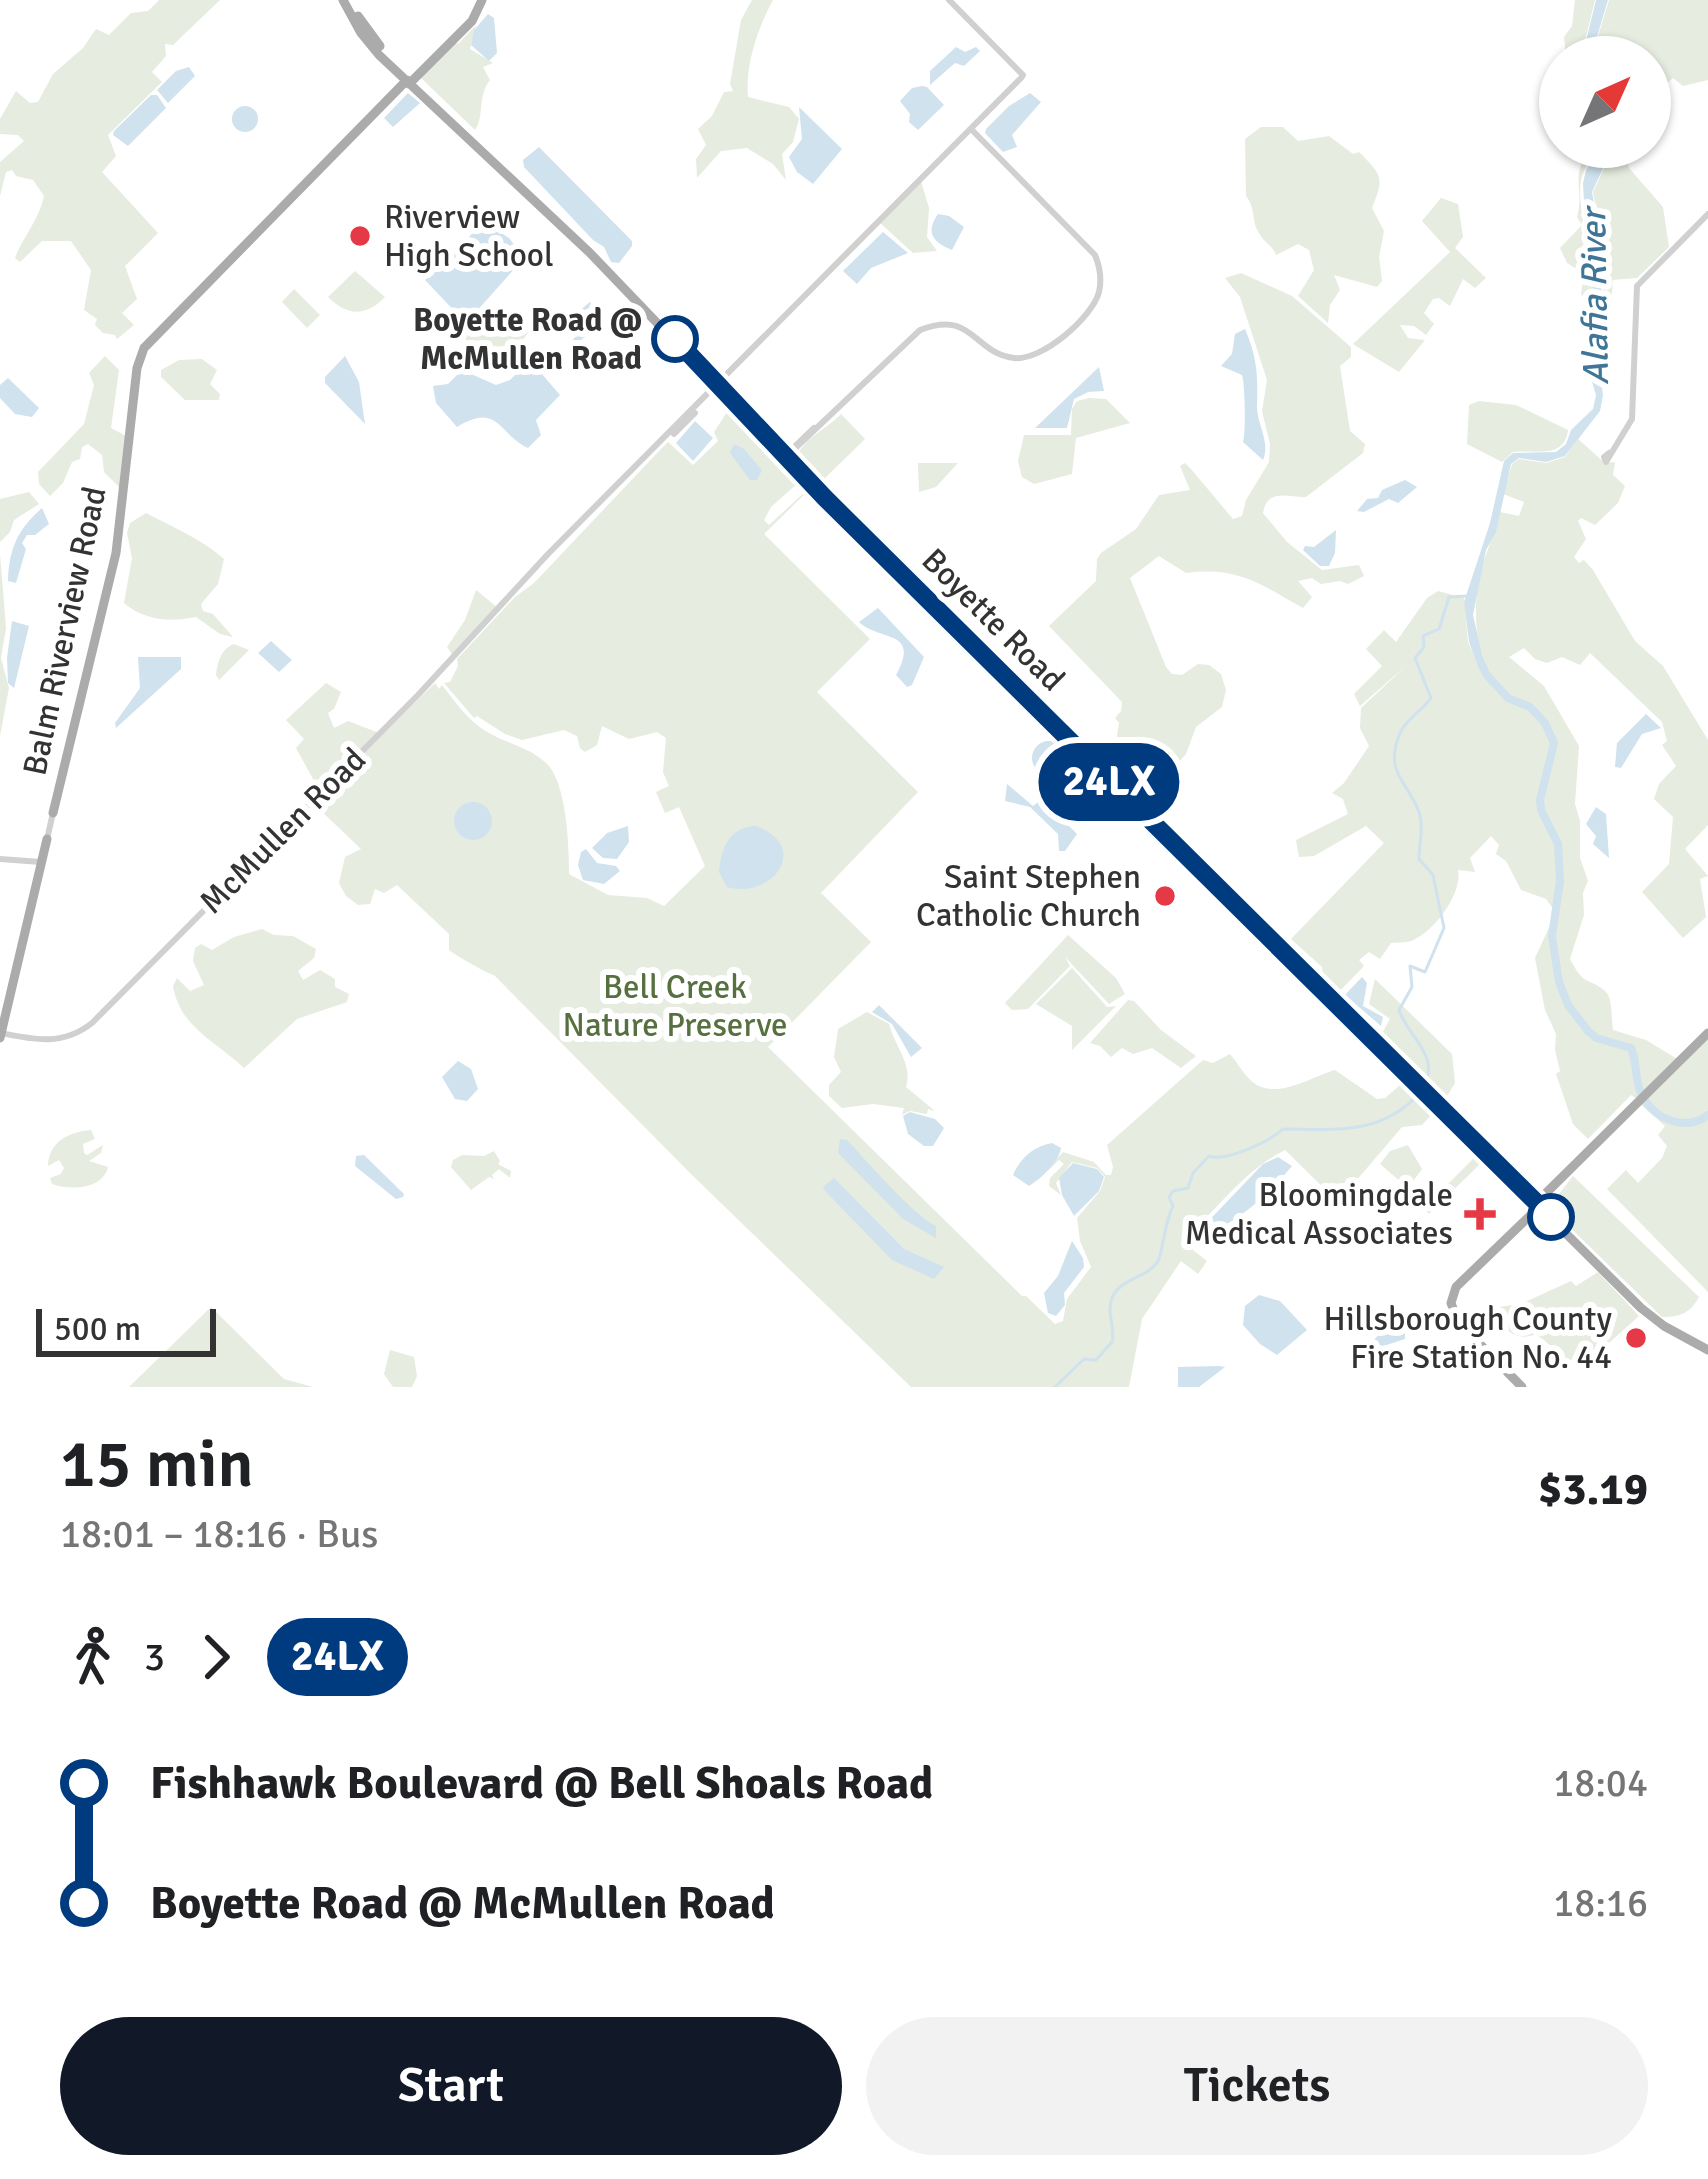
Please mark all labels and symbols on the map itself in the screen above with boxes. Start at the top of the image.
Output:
north arrow [1539,36,1671,168]
place label: Riverview High School [384,197,554,276]
water label: Alafia River [1571,204,1619,385]
marker: Riverview High School [347,223,373,249]
place label: Boyette Road @ McMullen Road [413,300,642,379]
marker: Boyette Road @ McMullen Road [653,317,697,361]
street label: Balm Riverview Road [14,483,116,779]
street label: Boyette Road [913,540,1073,700]
street label: McMullen Road [191,739,375,923]
line badge: 24LX [1025,743,1193,821]
place label: Saint Stephen Catholic Church [916,857,1141,936]
marker: Saint Stephen Catholic Church [1152,883,1178,909]
park label: Bell Creek Nature Preserve [562,967,788,1046]
place label: Bloomingdale Medical Associates [1185,1175,1453,1254]
unlabelled marker [1529,1195,1573,1239]
marker: Bloomingdale Medical Associates [1464,1198,1496,1230]
place label: Hillsborough County Fire Station No. 44 [1323,1299,1613,1378]
scale bar [36,1303,216,1356]
marker: Hillsborough County Fire Station No. 44 [1623,1325,1649,1351]

